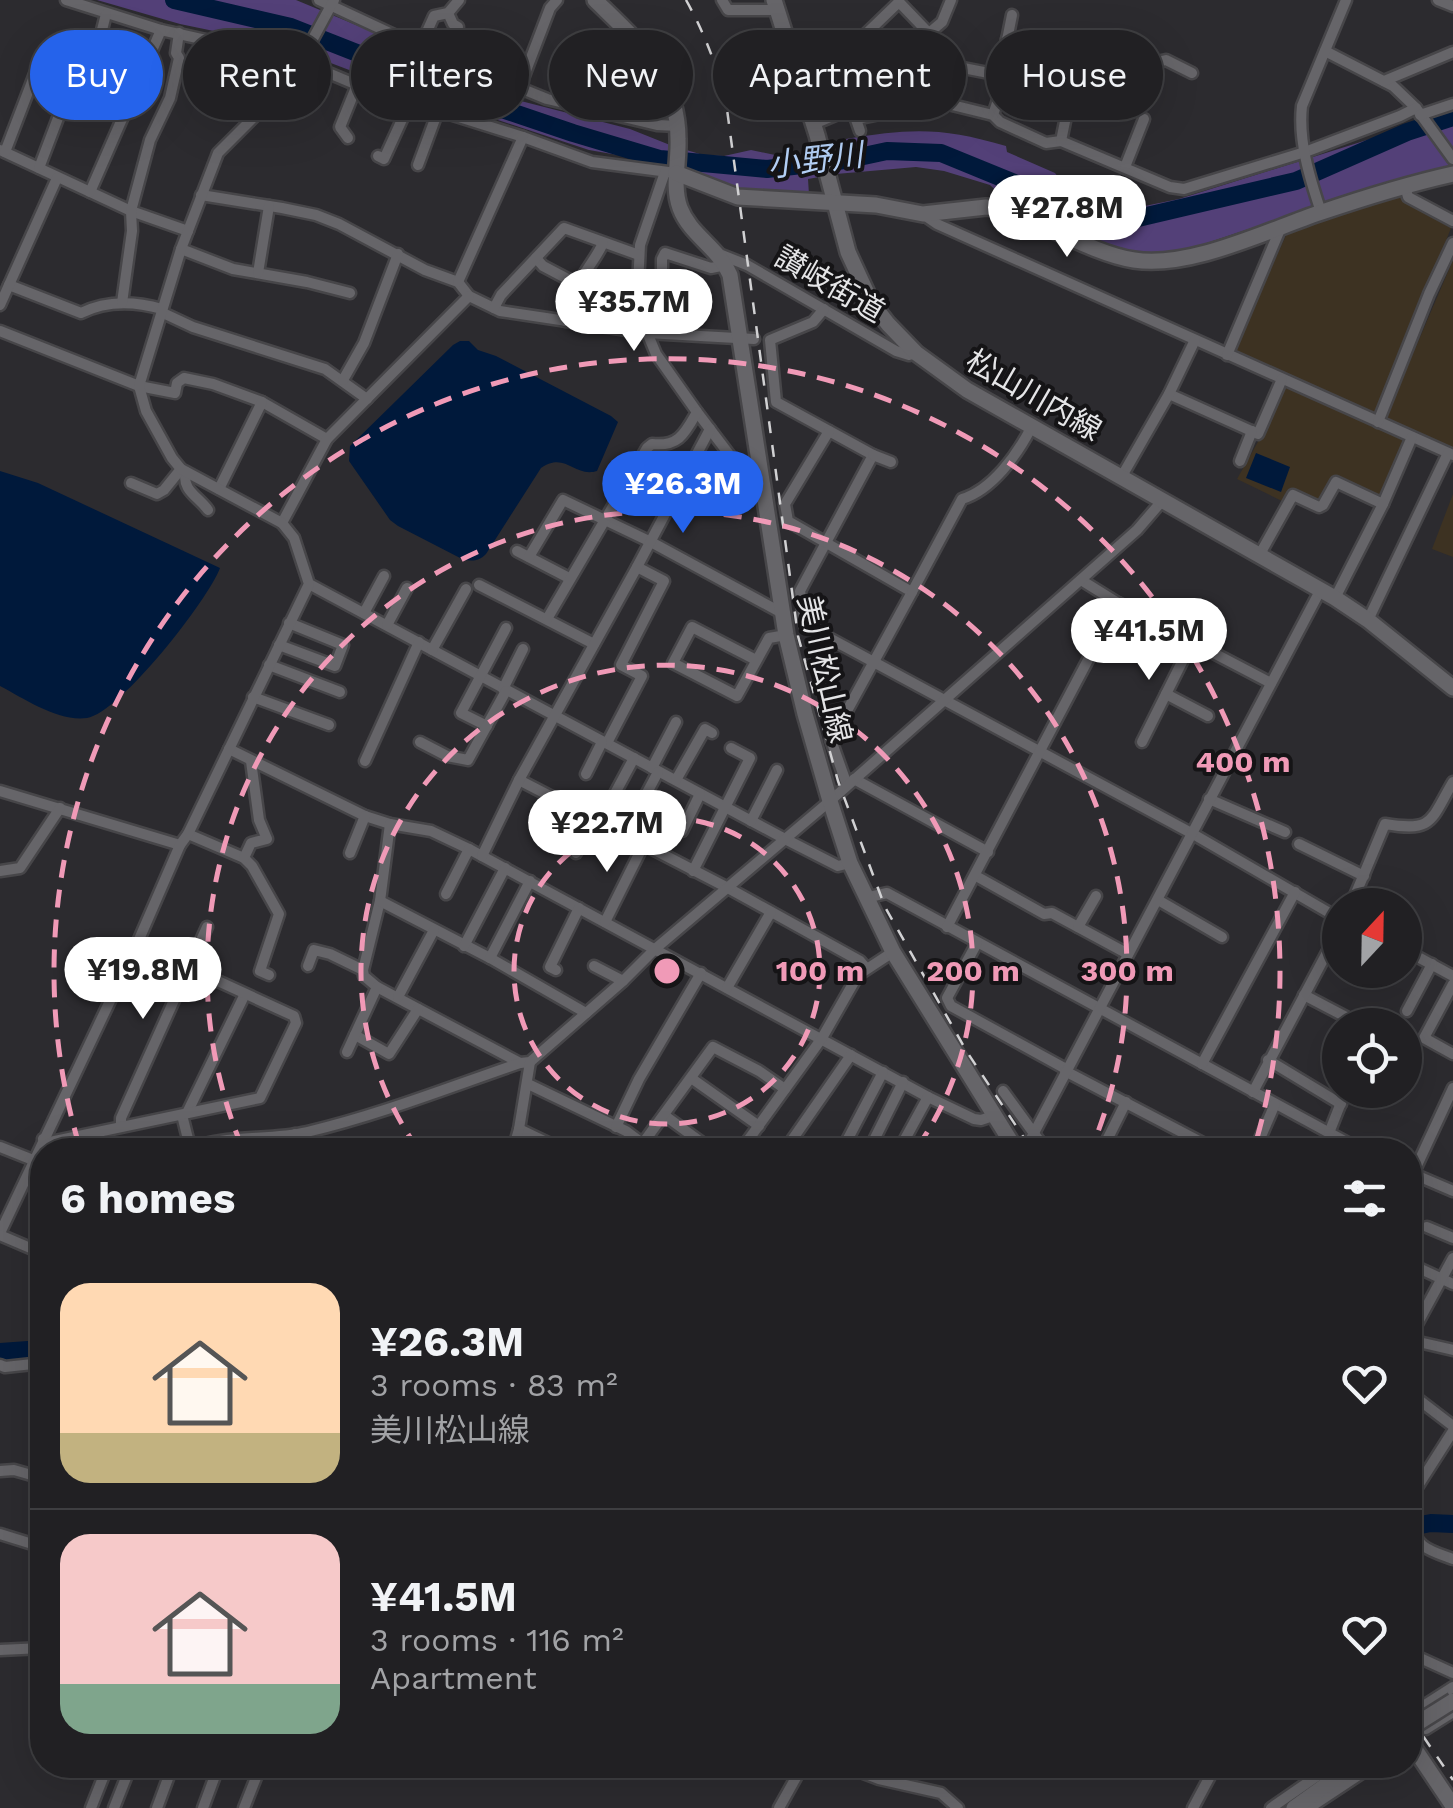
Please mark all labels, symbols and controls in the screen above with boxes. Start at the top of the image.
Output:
chip: Buy [30,30,163,120]
chip: Rent [183,30,331,120]
chip: Filters [351,30,529,120]
chip: New [549,30,693,120]
chip: Apartment [713,30,966,120]
chip: House [986,30,1163,120]
water label: 小野川 [765,135,868,185]
pin: ¥27.8M [986,175,1148,260]
text: ¥27.8M [1010,188,1124,226]
street label: 讃岐街道 [769,239,891,329]
pin: ¥35.7M [553,269,715,354]
text: ¥35.7M [577,282,691,320]
street label: 松山川内線 [960,342,1108,448]
pin: ¥26.3M [602,451,764,536]
text: ¥26.3M [624,464,742,502]
street label: 美川松山線 [791,592,859,746]
pin: ¥41.5M [1068,598,1230,683]
text: ¥41.5M [1093,611,1205,649]
text: 400 m [1196,744,1290,779]
pin: ¥22.7M [526,790,688,875]
text: ¥22.7M [550,803,664,841]
north arrow [1322,888,1422,988]
map controls [1322,888,1422,1108]
pin: ¥19.8M [62,937,224,1022]
text: ¥19.8M [86,950,200,988]
centre of rings [649,953,685,989]
text: 100 m [776,953,864,988]
text: 200 m [926,953,1020,988]
text: 300 m [1080,953,1174,988]
button: locate [1322,1008,1422,1108]
icon: filters [1337,1171,1392,1226]
text: 6 homes [60,1174,235,1223]
text: ¥26.3M [370,1317,524,1366]
icon: home [140,1323,260,1443]
icon: heart [1337,1356,1392,1411]
text: 3 rooms · 83 m² [370,1366,618,1404]
text: 美川松山線 [370,1411,530,1449]
text: ¥41.5M [370,1572,517,1621]
icon: home [140,1574,260,1694]
icon: heart [1337,1607,1392,1662]
text: 3 rooms · 116 m² [370,1621,624,1659]
text: Apartment [370,1659,537,1697]

